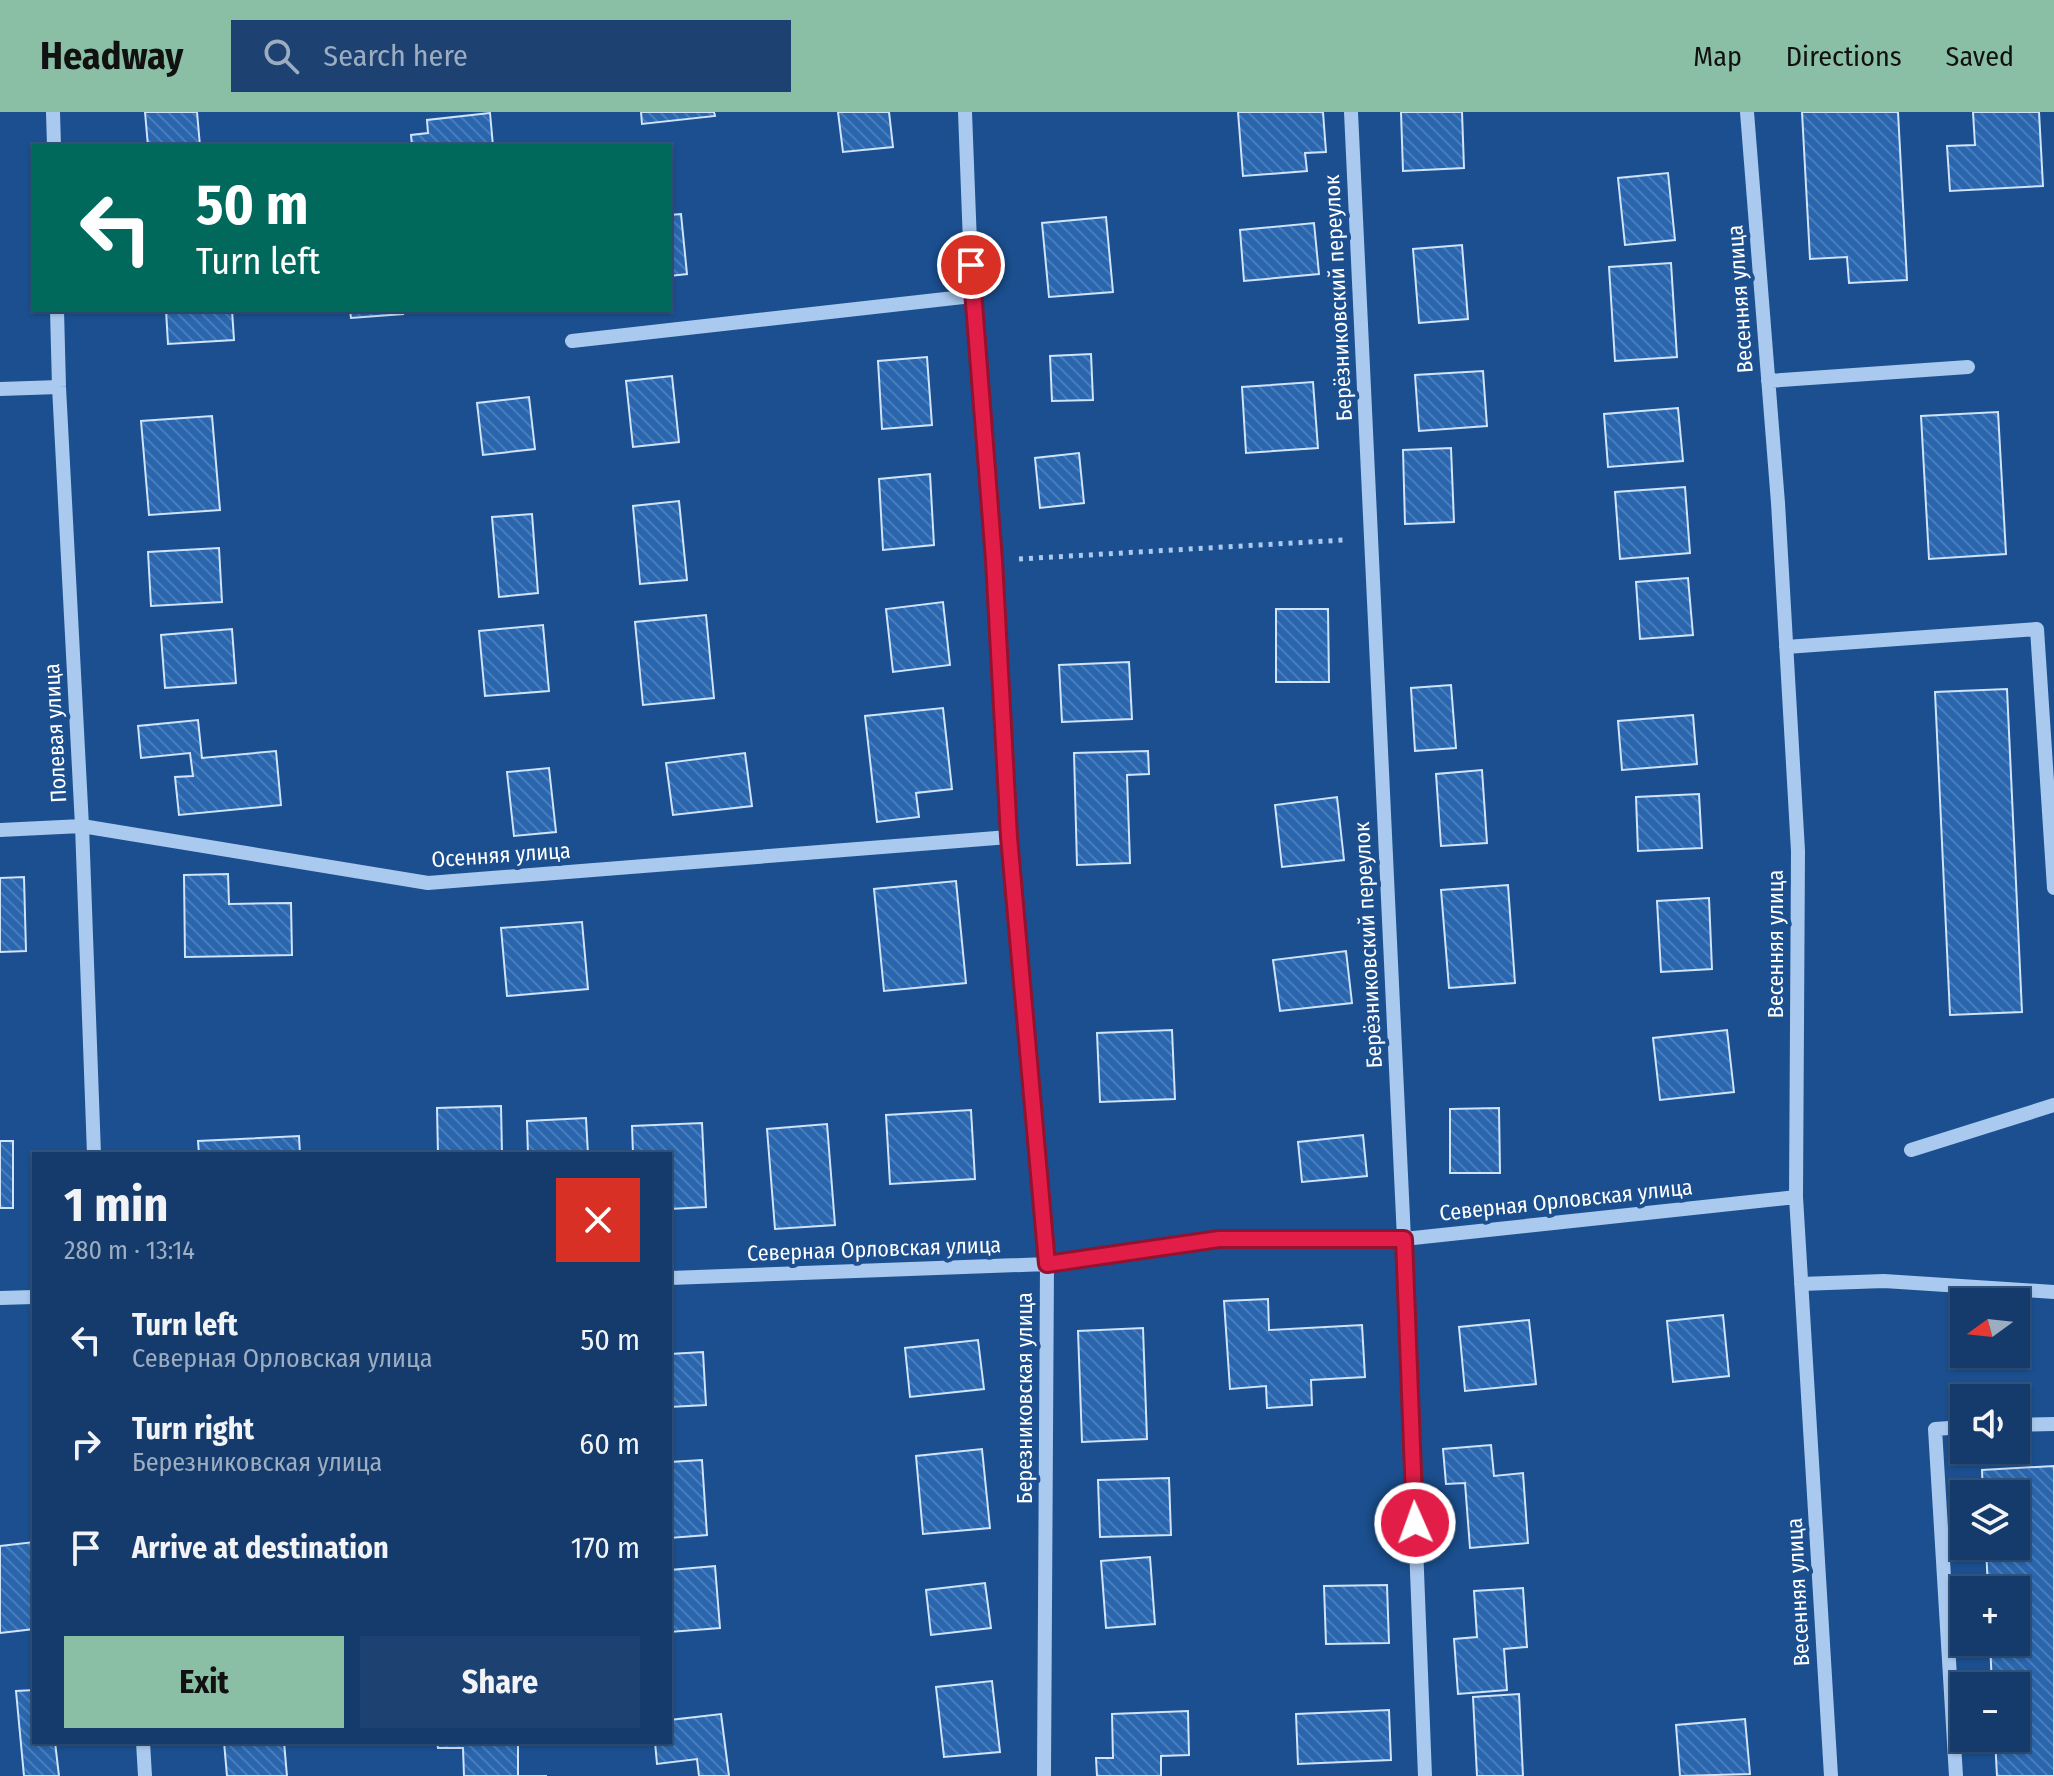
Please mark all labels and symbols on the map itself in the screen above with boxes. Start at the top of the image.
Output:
street label: Берёзниковский переулок [1318,173,1358,422]
street label: Весенняя улица [1721,224,1759,374]
pin [937,231,1005,299]
street label: Полевая улица [38,663,72,803]
street label: Берёзниковский переулок [1348,820,1388,1069]
street label: Осенняя улица [431,837,571,873]
street label: Весенняя улица [1762,870,1789,1018]
street label: Северная Орловская улица [1438,1173,1694,1227]
street label: Северная Орловская улица [746,1231,1002,1267]
north arrow [1950,1288,2030,1368]
street label: Березниковская улица [1011,1292,1038,1504]
position arrow [1373,1481,1457,1565]
street label: Весенняя улица [1781,1517,1815,1667]

